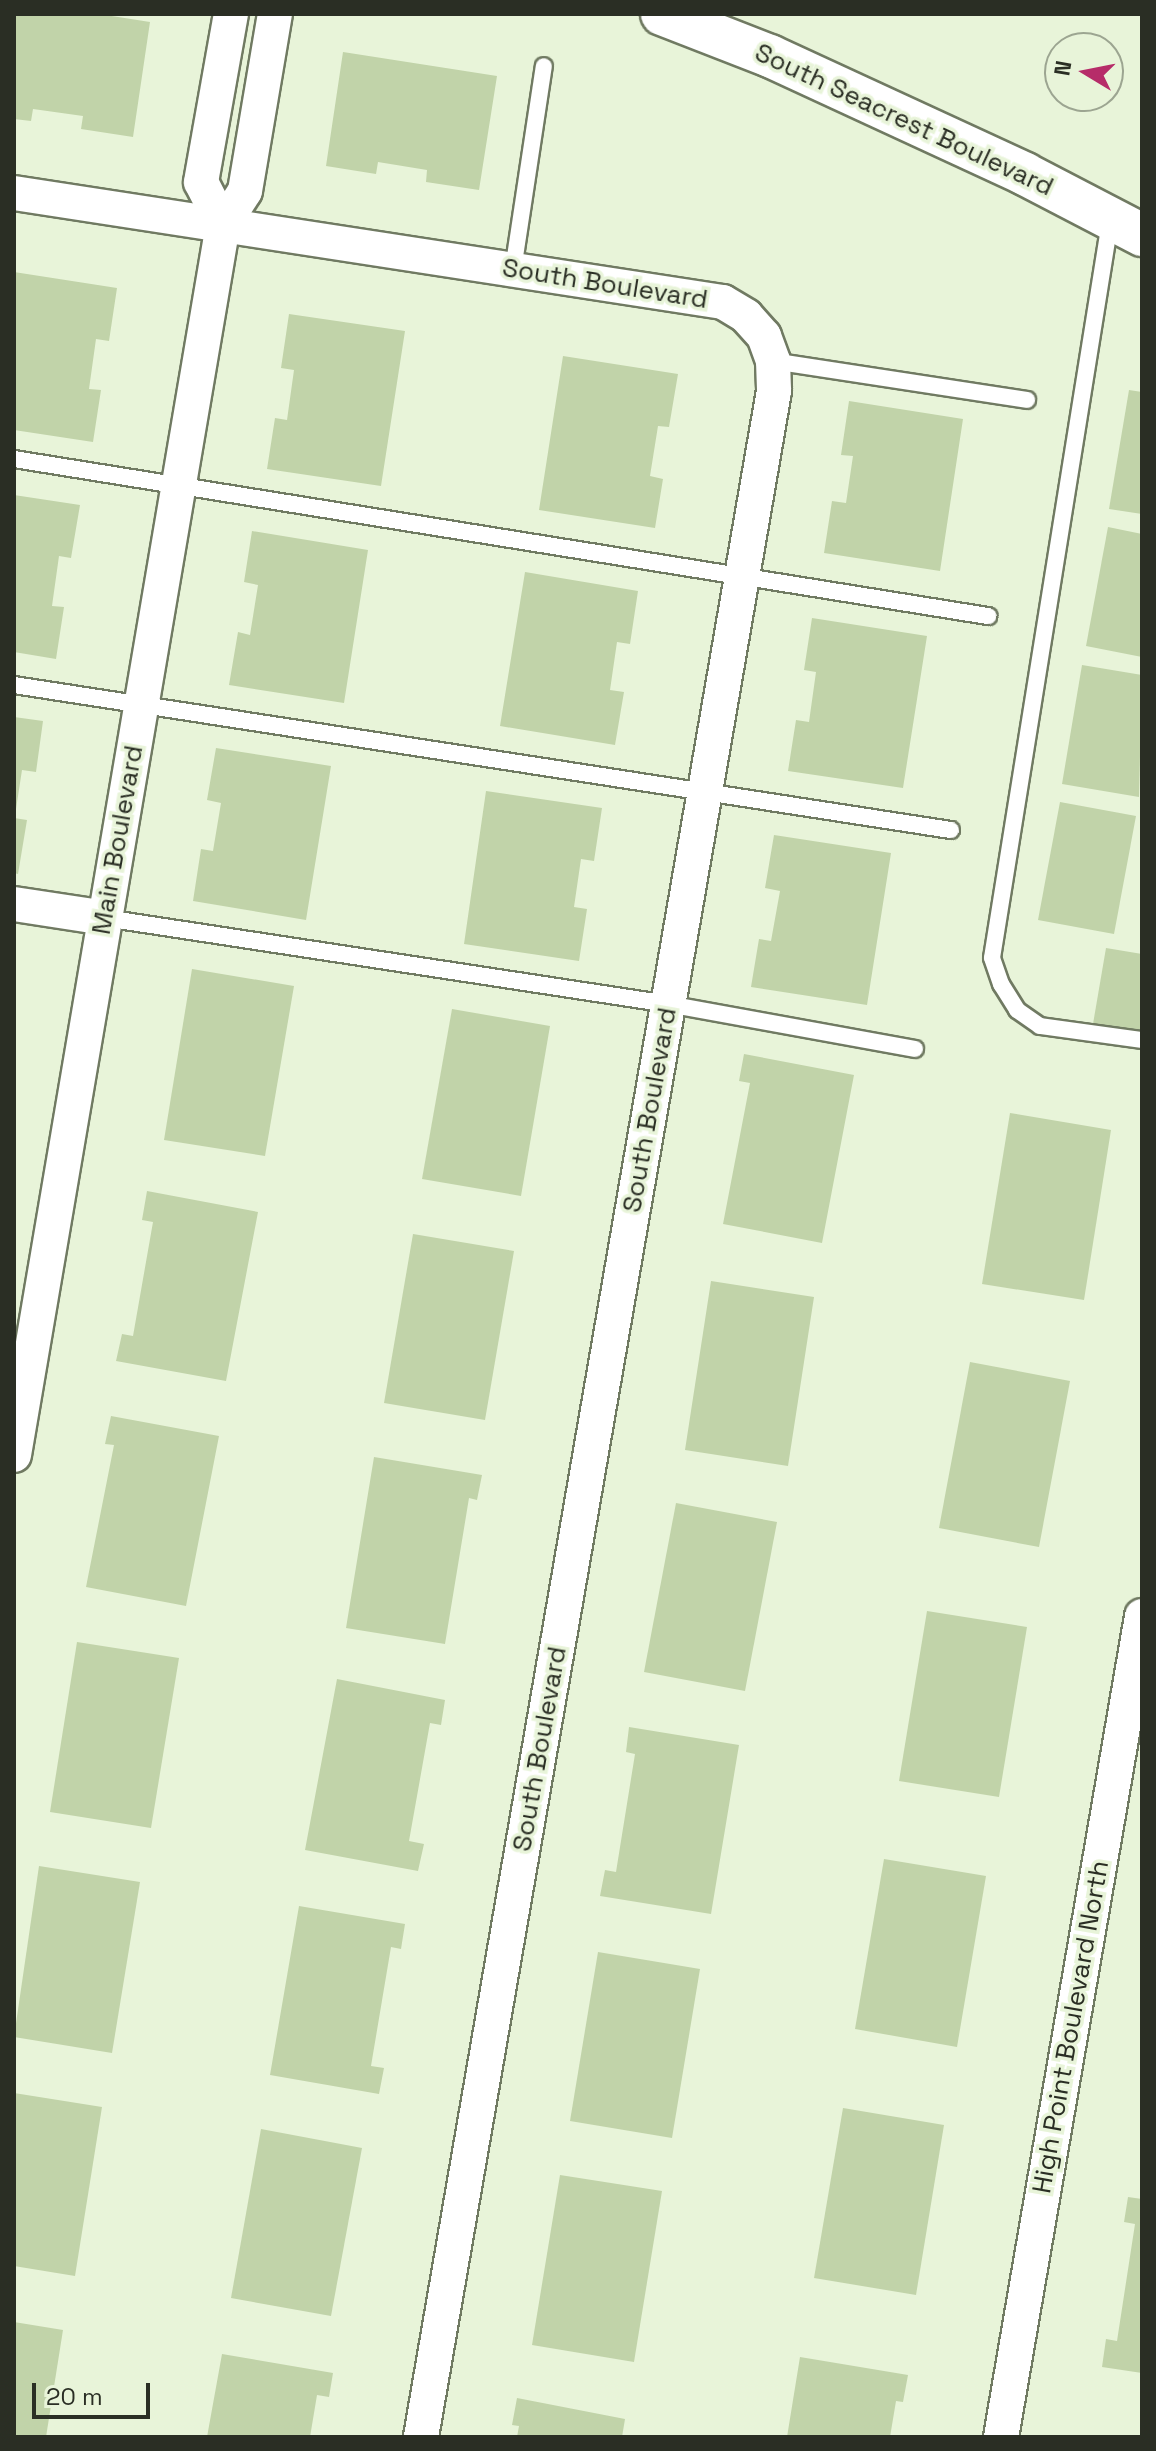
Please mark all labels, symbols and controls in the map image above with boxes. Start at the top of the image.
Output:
north arrow [1044,32,1124,112]
street label: South Seacrest Boulevard [750,37,1058,203]
text: N [1047,58,1077,78]
street label: South Boulevard [500,252,710,316]
street label: Main Boulevard [86,743,150,937]
street label: South Boulevard [617,1005,683,1215]
street label: South Boulevard [507,1644,573,1854]
street label: High Point Boulevard North [1026,1858,1116,2196]
scale bar [36,2367,154,2417]
text: 20 m [46,2381,103,2412]

